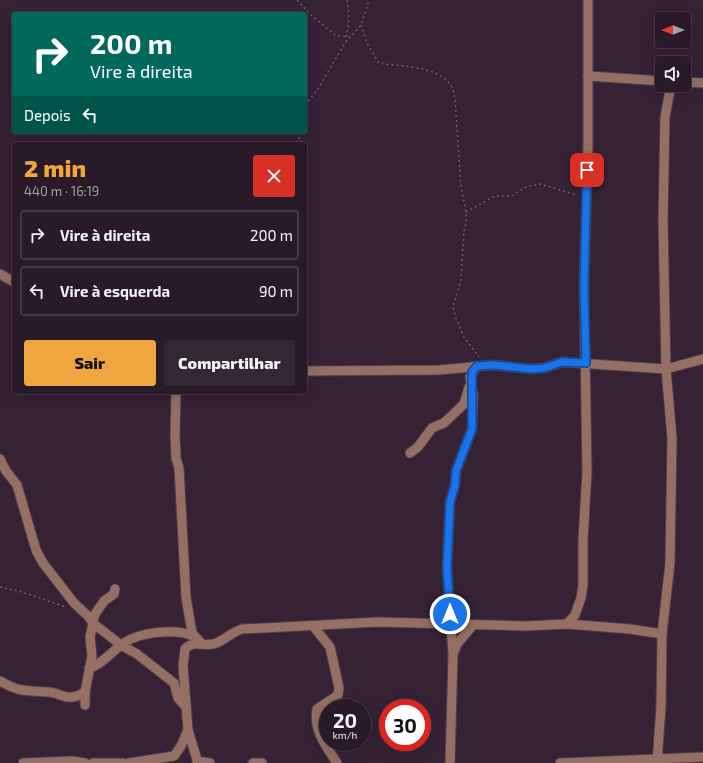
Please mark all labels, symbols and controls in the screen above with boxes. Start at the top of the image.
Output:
north arrow [655,12,691,48]
map controls [655,12,691,92]
text: 200 m [90,26,172,60]
icon: right [24,28,76,80]
button: sound [655,56,691,92]
text: Vire à direita [90,60,193,82]
icon: left [79,104,101,126]
text: Depois [24,106,71,124]
text: 2 min [24,153,86,182]
pin [570,153,604,187]
button: close [253,155,295,197]
icon: arrive [576,159,598,181]
text: 440 m · 16:19 [24,183,99,199]
icon: right [26,224,48,246]
text: Vire à direita [60,226,150,244]
text: 200 m [250,226,293,244]
icon: left [26,280,48,302]
text: Vire à esquerda [60,282,170,300]
text: 90 m [259,282,293,300]
button: Sair [24,340,156,386]
button: Compartilhar [164,340,295,386]
position arrow [429,593,471,635]
speed limit sign: 30 [379,699,431,751]
text: 20 [333,708,357,732]
text: km/h [333,729,357,741]

